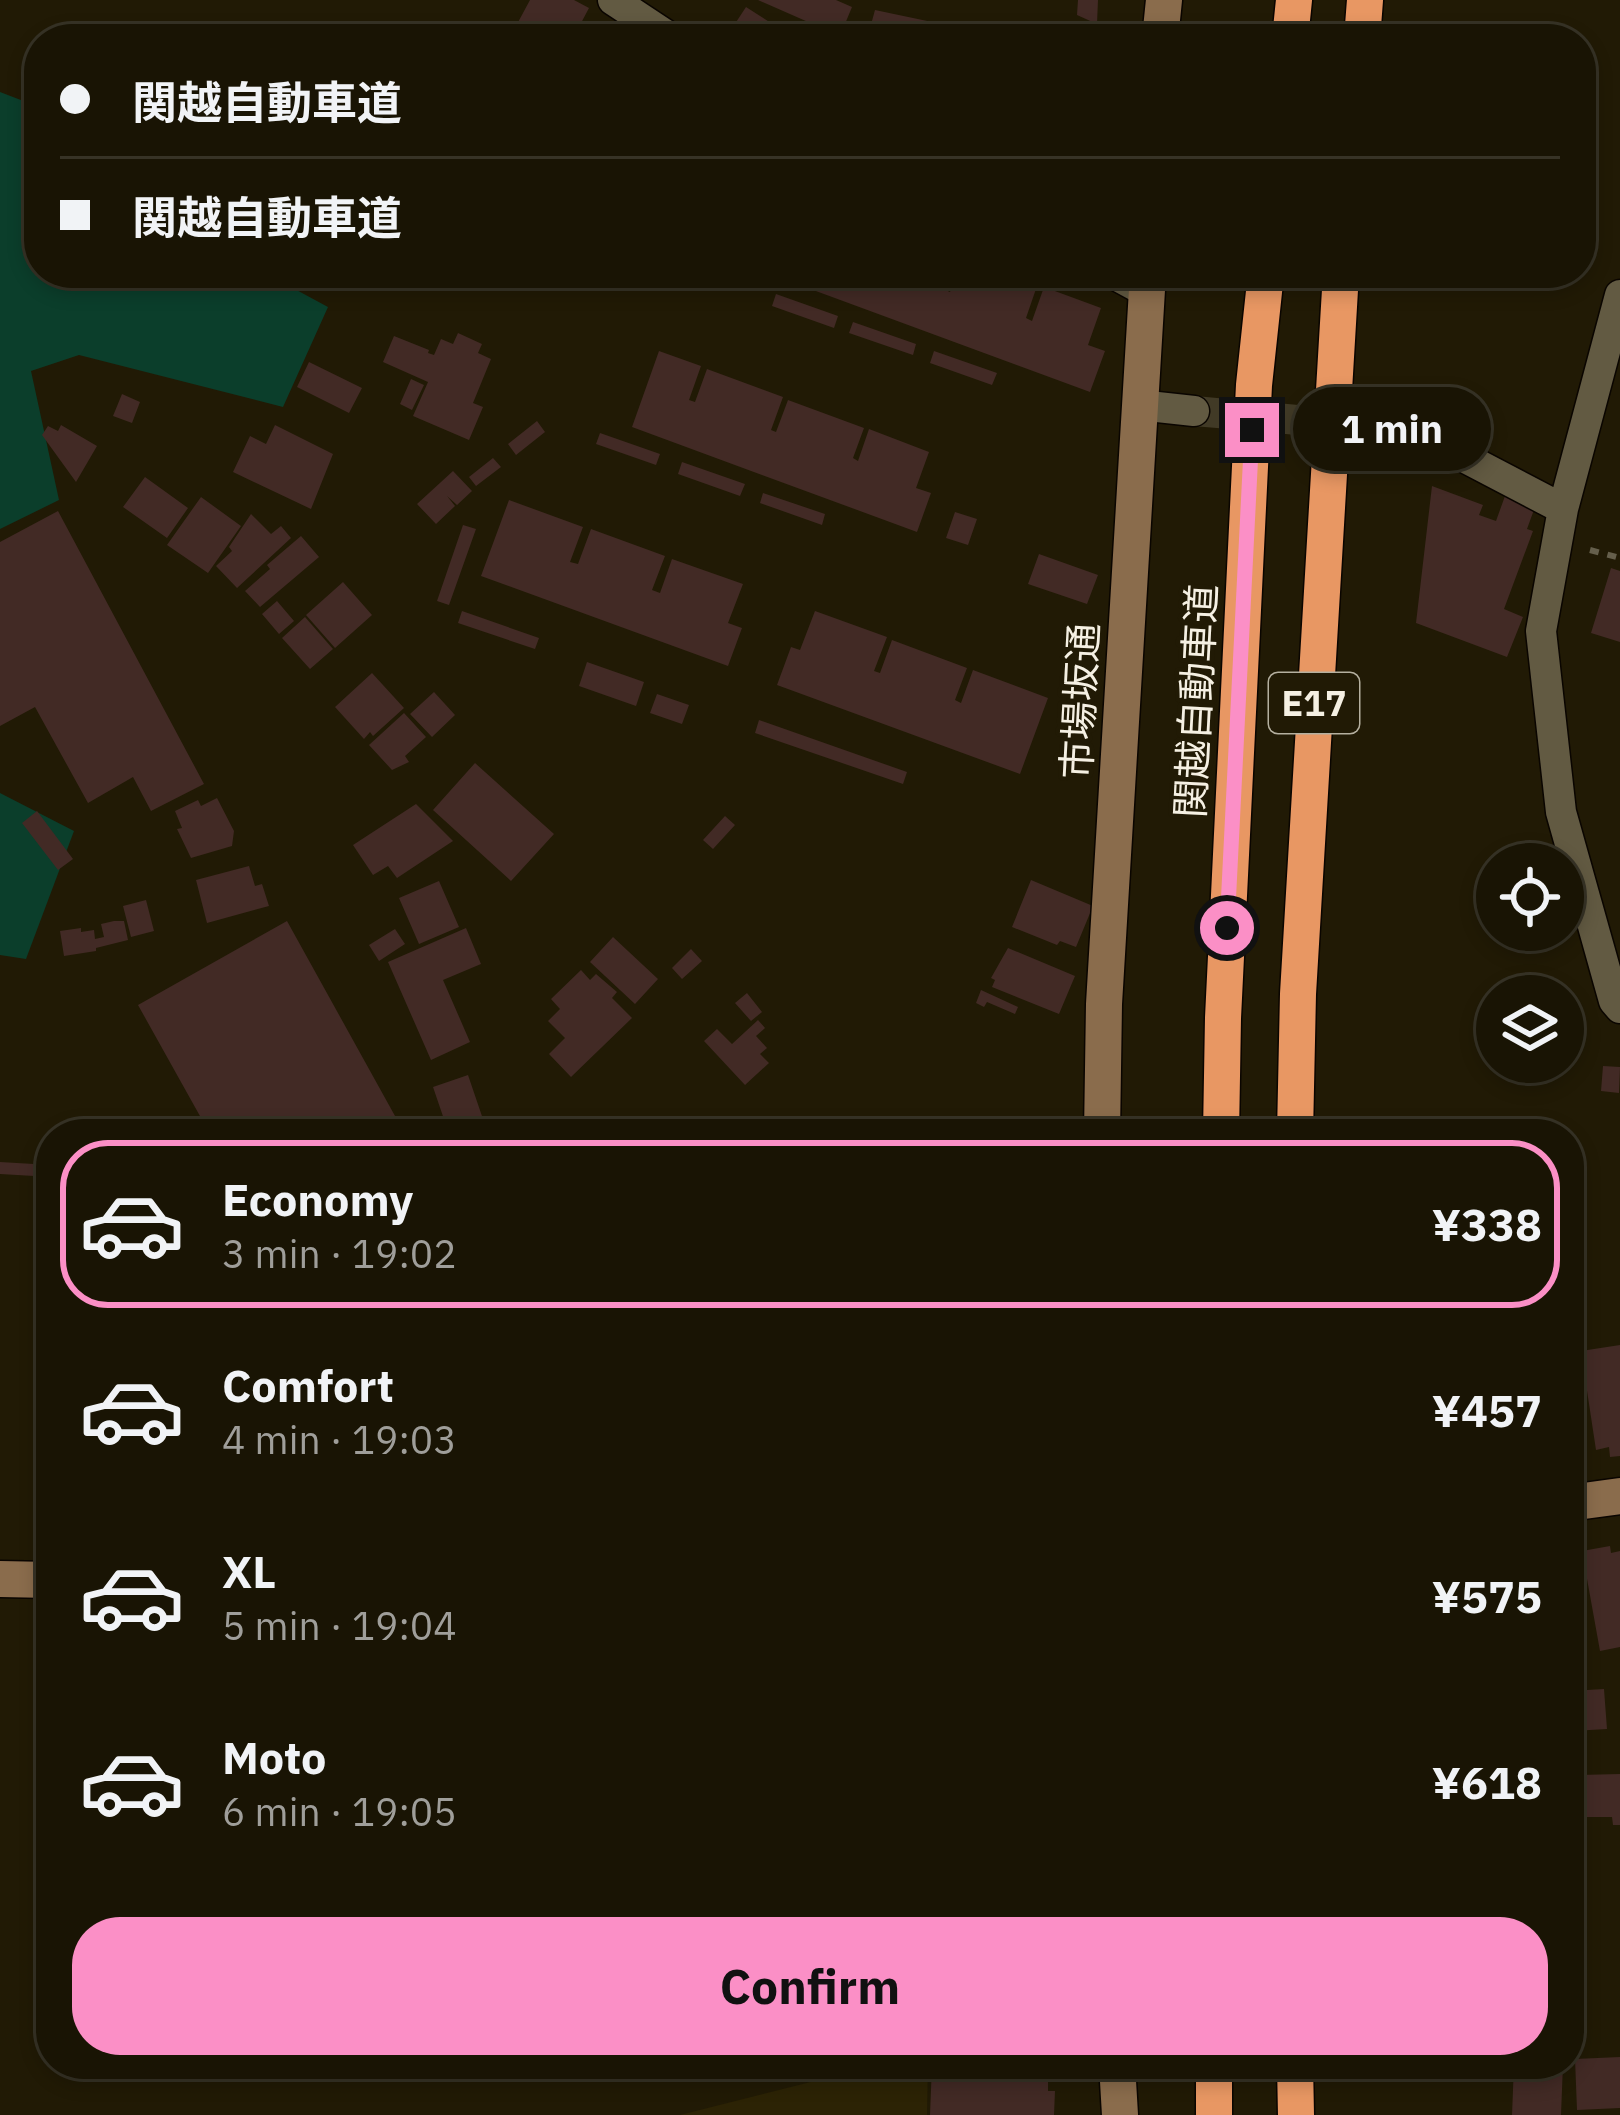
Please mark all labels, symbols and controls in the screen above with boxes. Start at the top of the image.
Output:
text: 関越自動車道 [132,73,402,131]
text: 関越自動車道 [132,188,402,246]
callout: 1 min [1294,388,1492,472]
route end [1225,403,1279,457]
text: 1 min [1341,403,1443,454]
street label: 関越自動車道 [1164,583,1227,819]
street label: 市場坂通 [1050,622,1109,780]
road number: E17 [1269,673,1359,733]
map controls [1476,843,1584,1083]
button: locate [1476,843,1584,951]
route start [1200,901,1254,955]
button: layers [1476,975,1584,1083]
icon: car [78,1170,186,1278]
text: Economy [222,1170,413,1228]
text: ¥338 [1432,1195,1542,1253]
text: 3 min · 19:02 [222,1228,457,1279]
icon: car [78,1356,186,1464]
text: Comfort [222,1356,394,1414]
text: ¥457 [1432,1381,1542,1439]
text: 4 min · 19:03 [222,1414,457,1465]
icon: car [78,1542,186,1650]
text: XL [222,1542,276,1600]
text: ¥575 [1432,1567,1542,1625]
text: 5 min · 19:04 [222,1600,457,1651]
icon: car [78,1728,186,1836]
text: Moto [222,1728,326,1786]
text: ¥618 [1432,1753,1542,1811]
text: 6 min · 19:05 [222,1786,457,1837]
button: Confirm [72,1917,1548,2055]

